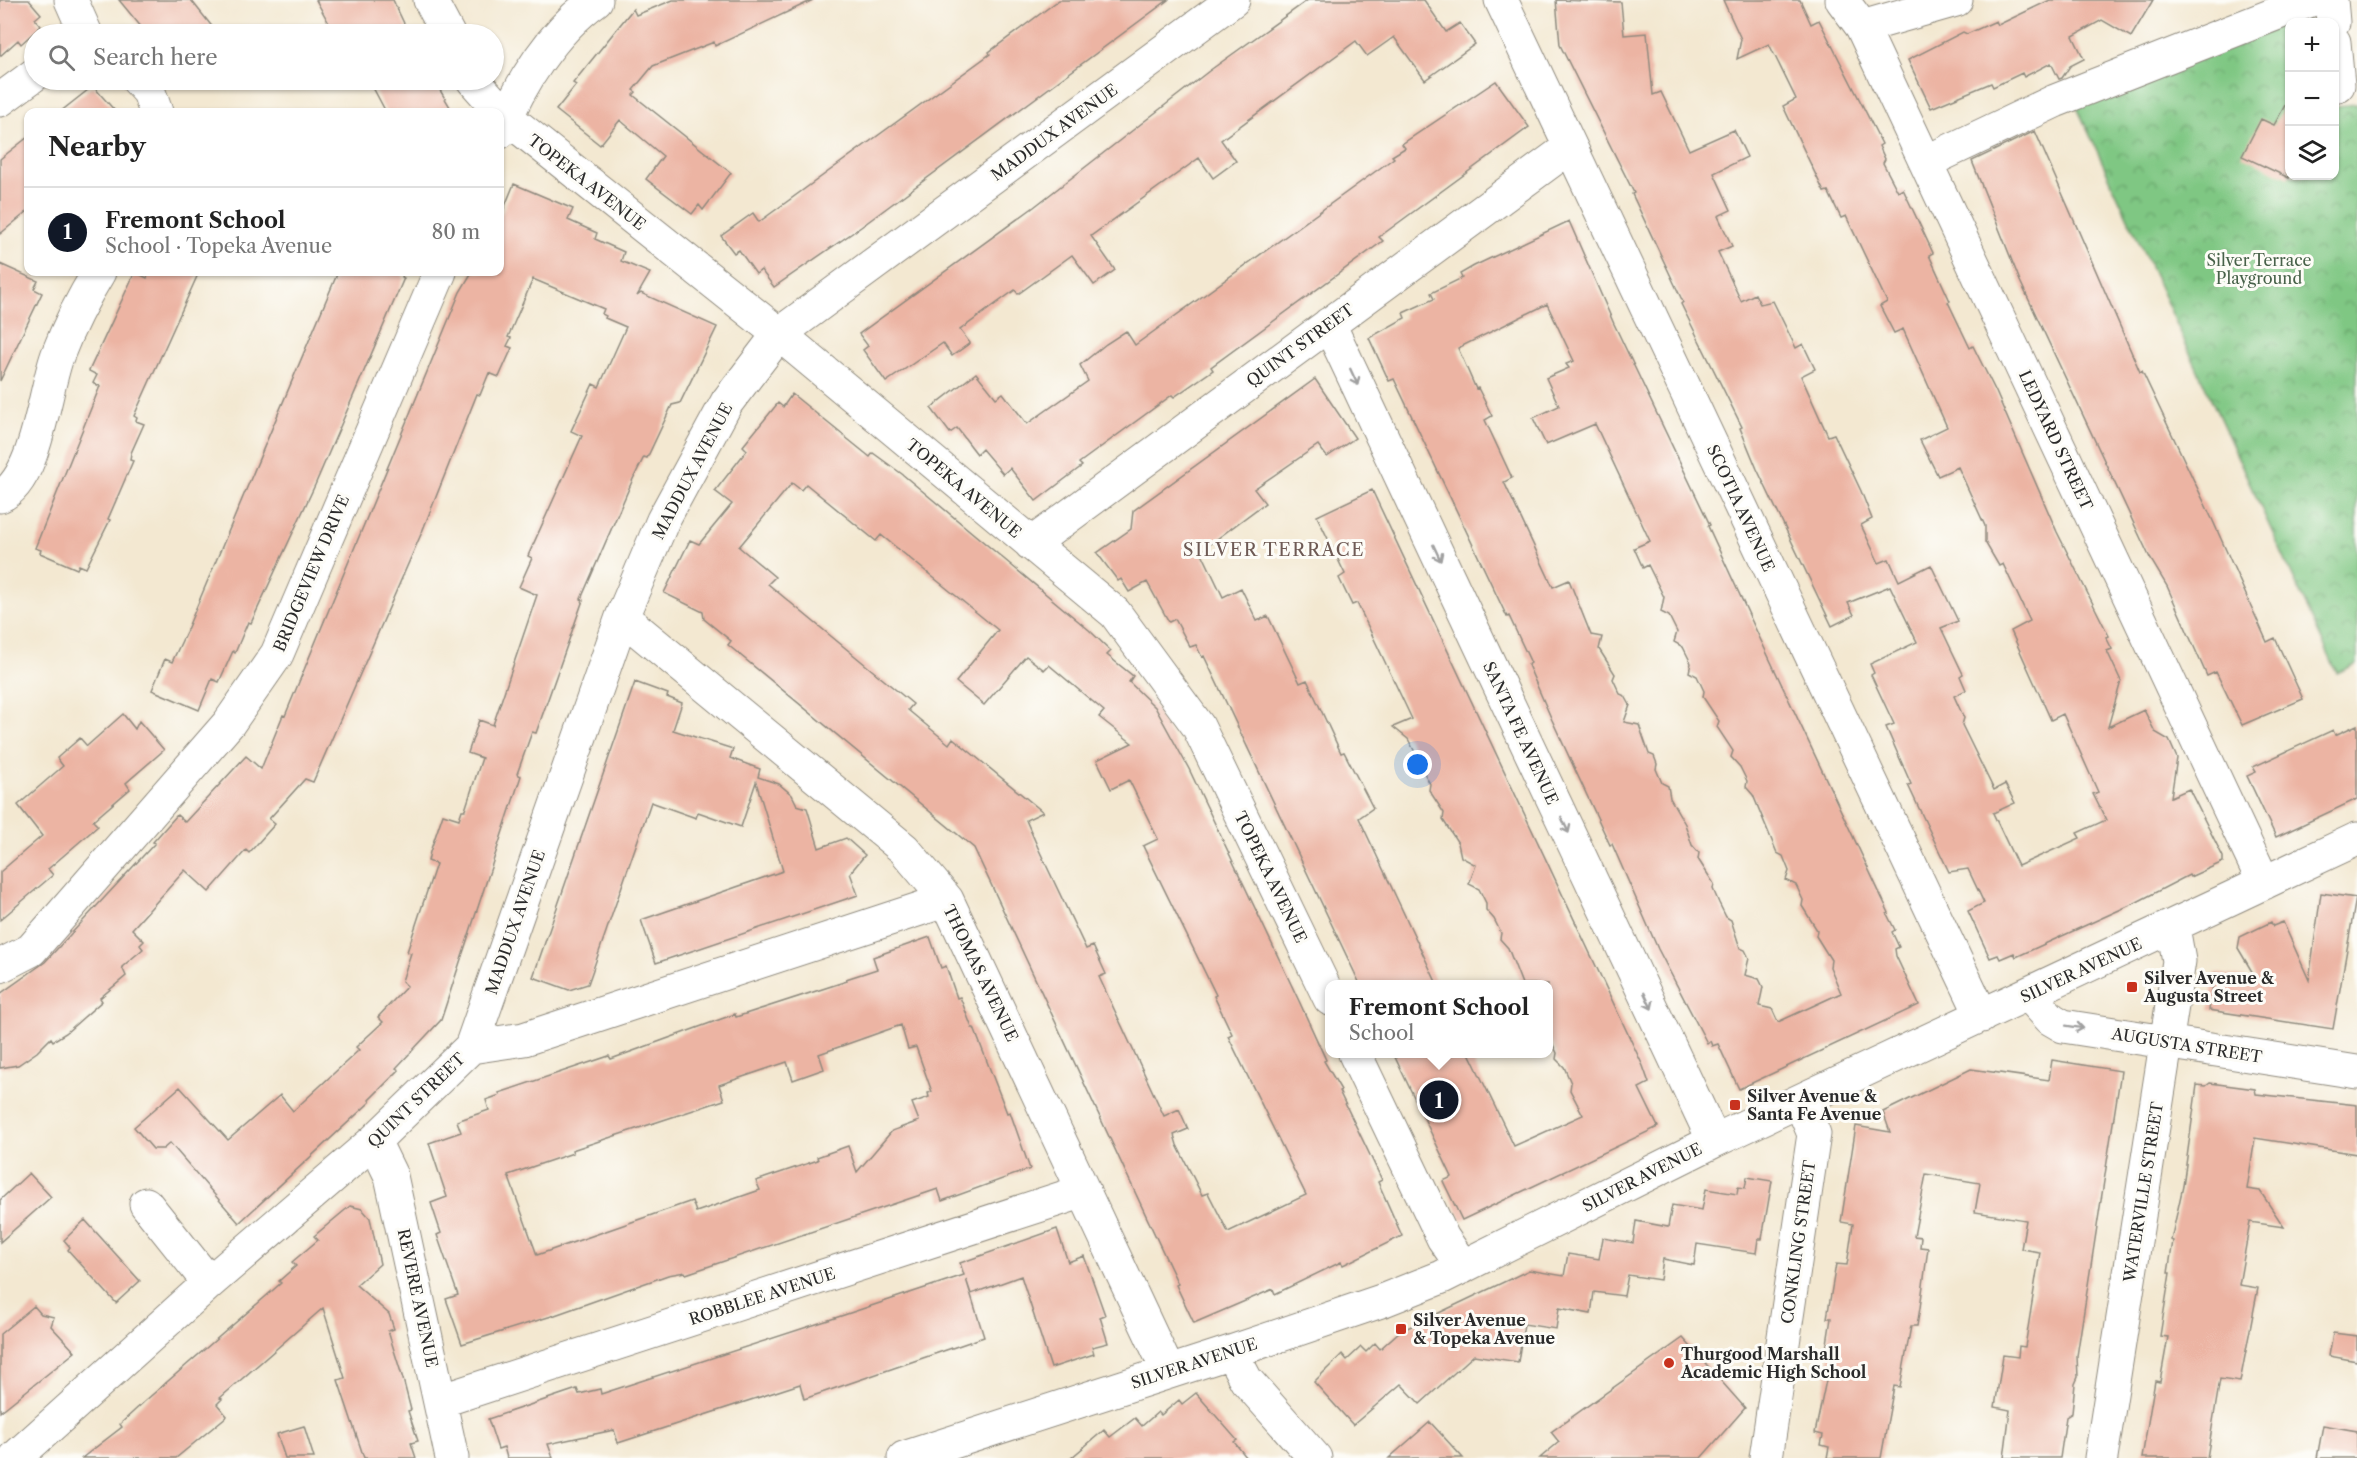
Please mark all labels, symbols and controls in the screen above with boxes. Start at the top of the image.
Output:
map controls [2285,18,2339,180]
button: + [2285,18,2339,72]
search box [24,24,504,90]
icon: search [45,41,78,74]
text: Search here [93,44,218,71]
button: − [2285,72,2339,126]
street label: MADDUX AVENUE [987,79,1121,185]
button: layers [2285,126,2339,180]
street label: TOPEKA AVENUE [524,130,650,234]
text: Nearby [48,131,146,163]
text: Fremont School [105,207,286,234]
text: 1 [63,220,72,244]
text: 80 m [432,220,480,244]
text: School · Topeka Avenue [105,234,332,258]
park label: Silver Terrace Playground [2206,250,2312,288]
street label: QUINT STREET [1242,299,1358,391]
one-way arrow [1348,367,1360,385]
street label: LEDYARD STREET [2015,367,2097,513]
street label: MADDUX AVENUE [648,399,736,543]
street label: TOPEKA AVENUE [903,434,1025,542]
street label: SCOTIA AVENUE [1703,441,1779,575]
street label: BRIDGEVIEW DRIVE [269,492,353,654]
district label: SILVER TERRACE [1183,539,1365,561]
one-way arrow [1431,544,1443,562]
street label: SANTA FE AVENUE [1479,658,1563,808]
your location [1403,750,1432,779]
street label: TOPEKA AVENUE [1231,808,1311,946]
one-way arrow [1559,815,1571,833]
street label: MADDUX AVENUE [481,847,549,997]
street label: THOMAS AVENUE [939,901,1023,1045]
street label: SILVER AVENUE [2017,933,2145,1007]
place label: Silver Avenue & Augusta Street [2143,968,2275,1006]
popup [1325,980,1553,1058]
marker: Silver Avenue & Augusta Street [2125,980,2139,994]
one-way arrow [1642,992,1654,1010]
text: Fremont School [1349,994,1529,1021]
text: School [1349,1021,1414,1045]
one-way arrow [2064,1022,2084,1033]
street label: AUGUSTA STREET [2109,1023,2264,1067]
street label: QUINT STREET [363,1048,469,1152]
pin: 1 [1420,1078,1458,1122]
place label: Silver Avenue & Santa Fe Avenue [1747,1086,1882,1124]
marker: Silver Avenue & Santa Fe Avenue [1728,1098,1742,1112]
street label: WATERVILLE STREET [2119,1100,2167,1285]
street label: SILVER AVENUE [1579,1138,1705,1216]
street label: CONKLING STREET [1777,1159,1819,1325]
street label: REVERE AVENUE [394,1227,442,1369]
street label: ROBBLEE AVENUE [686,1263,838,1329]
place label: Silver Avenue & Topeka Avenue [1413,1310,1556,1348]
marker: Silver Avenue & Topeka Avenue [1394,1322,1408,1336]
street label: SILVER AVENUE [1128,1333,1260,1393]
place label: Thurgood Marshall Academic High School [1680,1344,1867,1382]
marker: Thurgood Marshall Academic High School [1662,1356,1676,1370]

